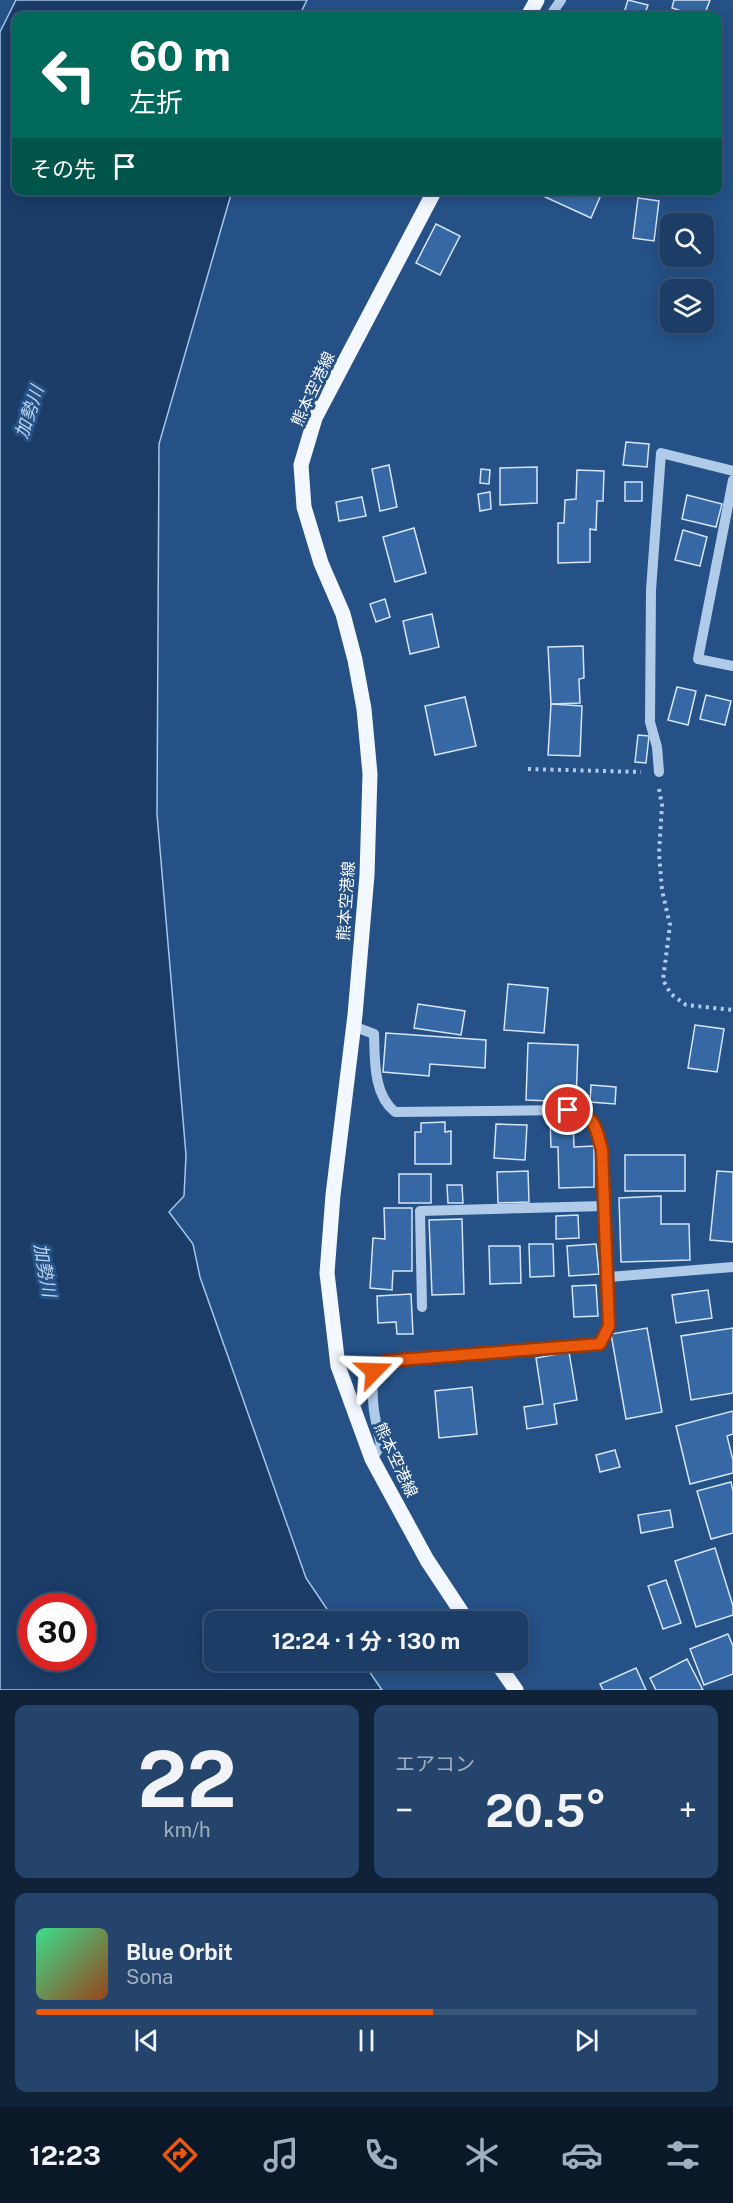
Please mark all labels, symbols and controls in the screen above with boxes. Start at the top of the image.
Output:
text: 60 m [129,31,231,80]
icon: left [30,36,108,114]
text: 左折 [129,86,183,118]
icon: arrive [108,150,141,183]
text: その先 [30,156,96,182]
map controls [660,213,714,333]
button: search [660,213,714,267]
button: layers [660,279,714,333]
street label: 熊本空港線 [287,349,339,429]
water label: 加勢川 [11,381,48,441]
street label: 熊本空港線 [334,860,358,942]
pin [542,1084,593,1135]
icon: arrive [551,1093,584,1126]
water label: 加勢川 [30,1242,60,1300]
position arrow [342,1339,406,1403]
street label: 熊本空港線 [370,1420,422,1500]
speed limit sign: 30 [18,1593,96,1671]
text: 12:24 · 1 分 · 130 m [272,1628,460,1654]
text: 22 [137,1733,237,1825]
text: エアコン [395,1752,475,1776]
text: 20.5° [485,1784,607,1837]
text: − [395,1791,413,1829]
text: + [679,1791,697,1829]
text: km/h [163,1818,211,1842]
text: Blue Orbit [126,1939,233,1965]
text: Sona [126,1965,173,1989]
icon: previous [130,2024,163,2057]
icon: pause [350,2024,383,2057]
icon: next [570,2024,603,2057]
icon: directions [159,2134,201,2176]
icon: music [260,2134,302,2176]
icon: phone [360,2134,402,2176]
icon: climate [461,2134,503,2176]
icon: car [561,2134,603,2176]
icon: filters [662,2134,704,2176]
text: 12:23 [29,2139,101,2171]

